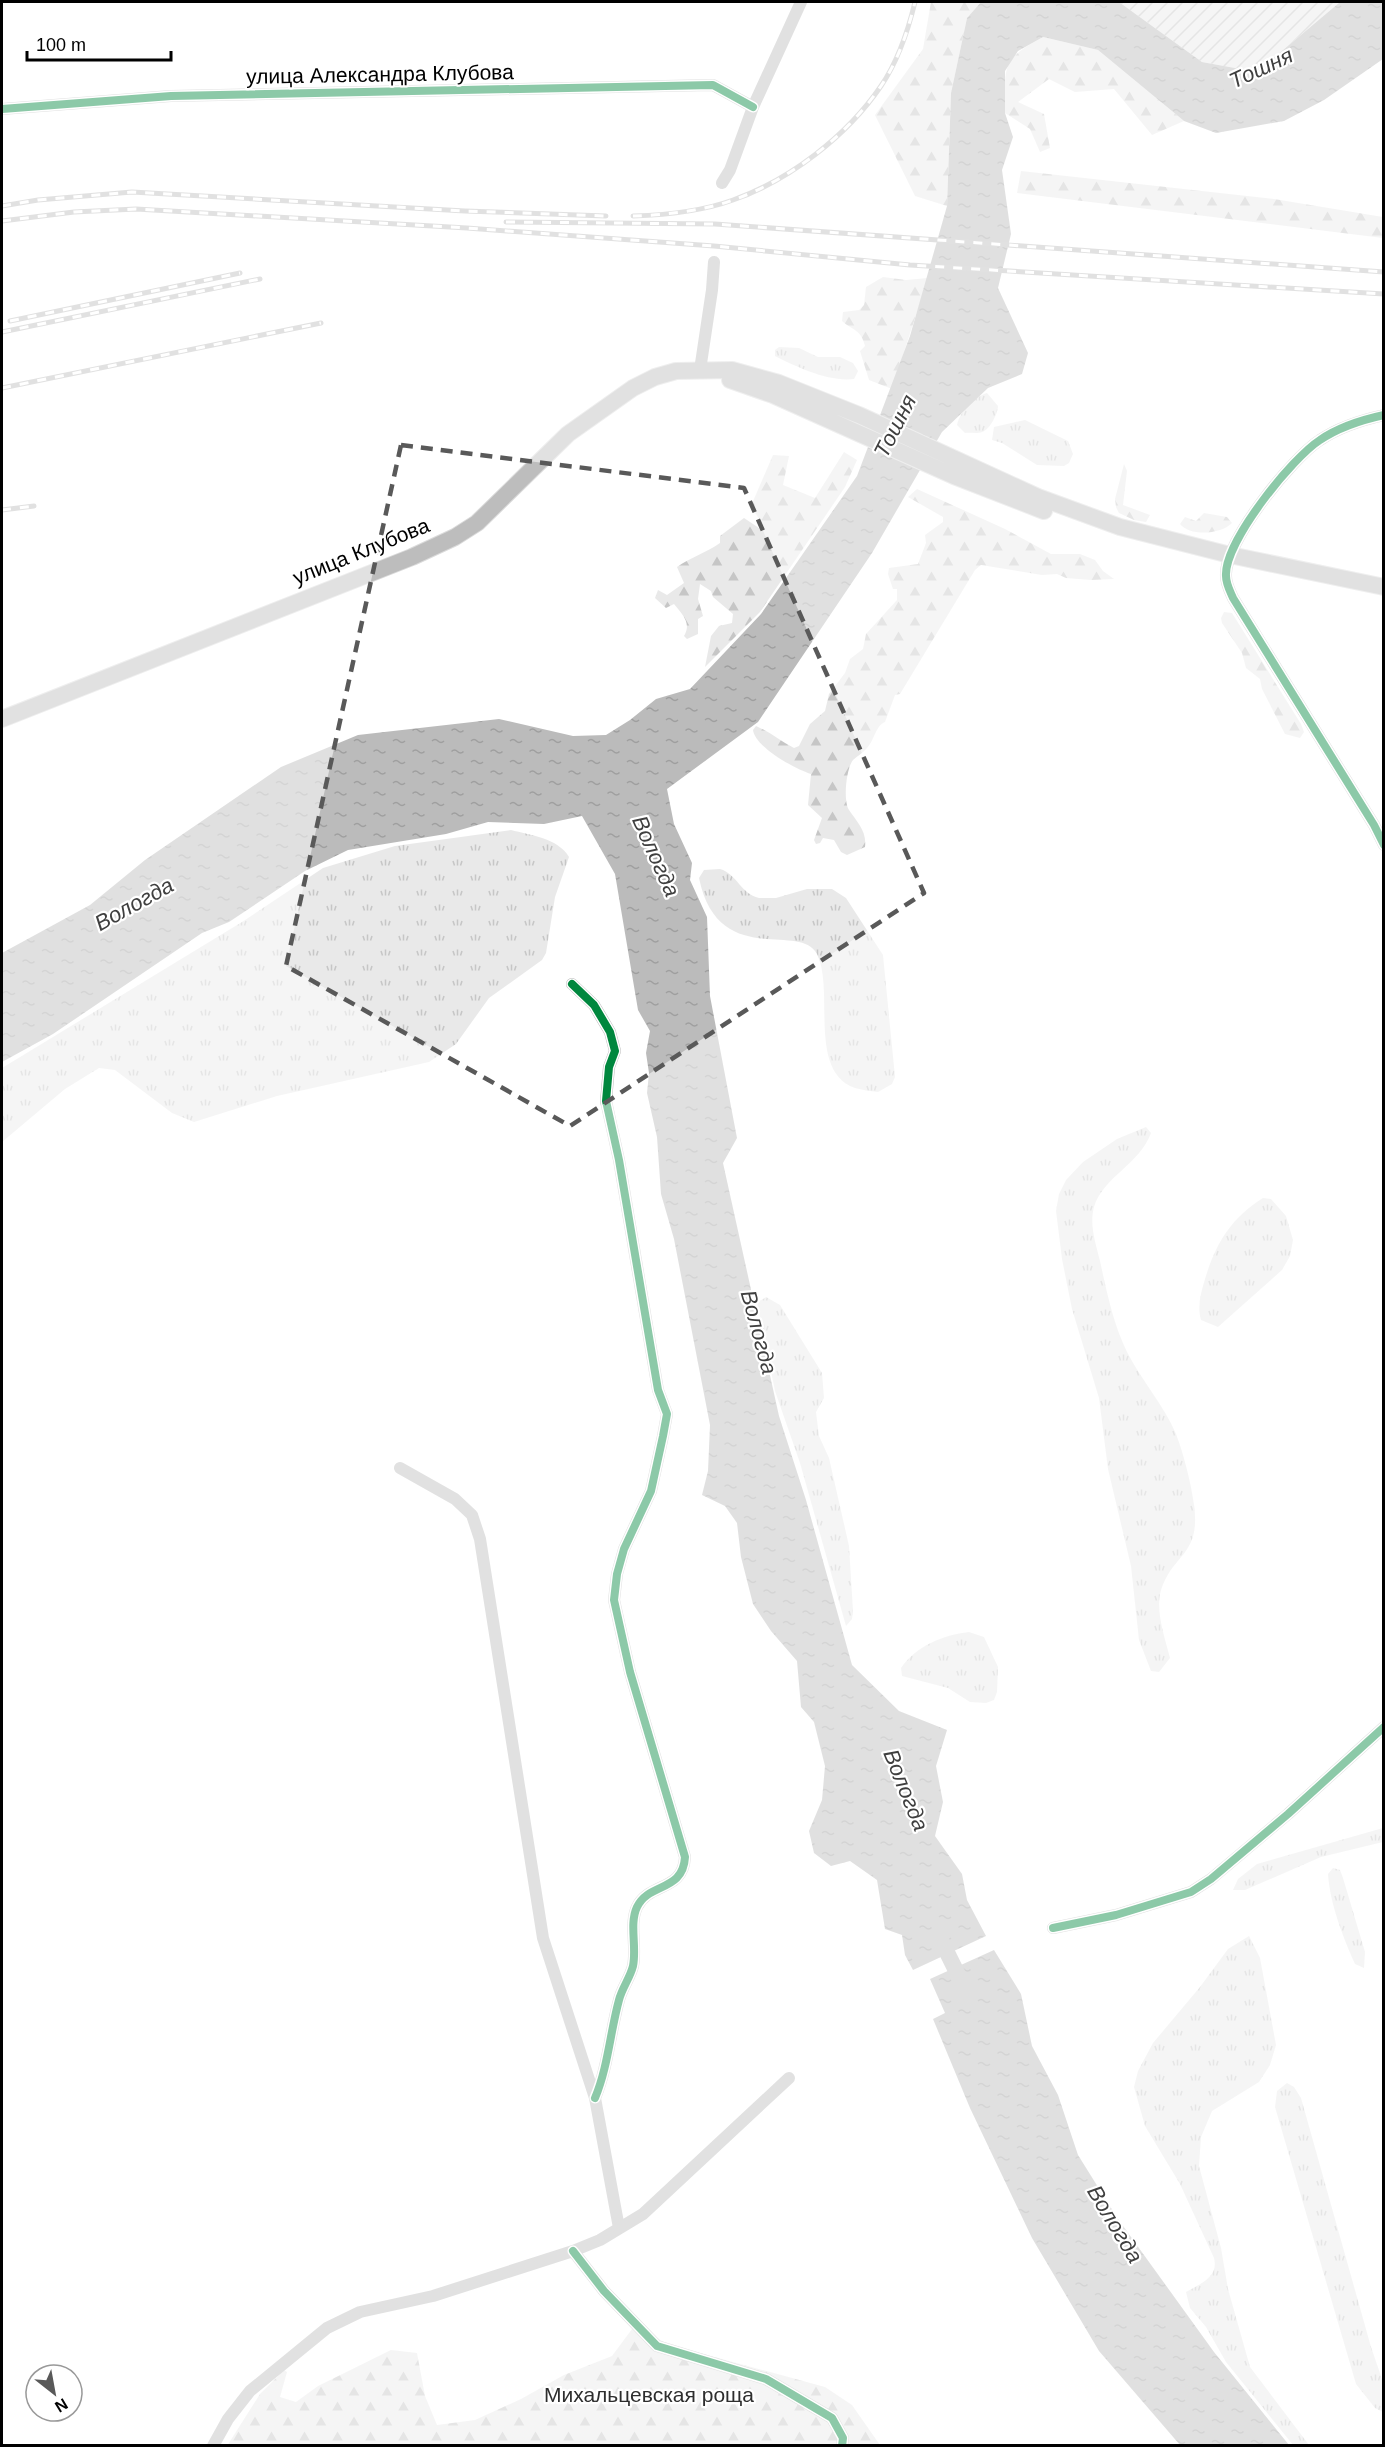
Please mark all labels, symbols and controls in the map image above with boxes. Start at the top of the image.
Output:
scale bar [27,24,171,62]
text: 100 m [36,35,86,55]
water label: Тошня [1225,42,1297,94]
street label: улица Александра Клубова [246,60,514,88]
water label: Тошня [869,390,921,462]
street label: улица Клубова [289,513,433,589]
water label: Вологда [627,812,685,900]
water label: Вологда [90,872,178,936]
water label: Вологда [736,1287,782,1377]
water label: Вологда [878,1745,934,1835]
water label: Вологда [1082,2181,1148,2267]
north arrow [24,2363,84,2423]
park label: Михальцевская роща [544,2383,754,2406]
text: N [52,2395,71,2416]

